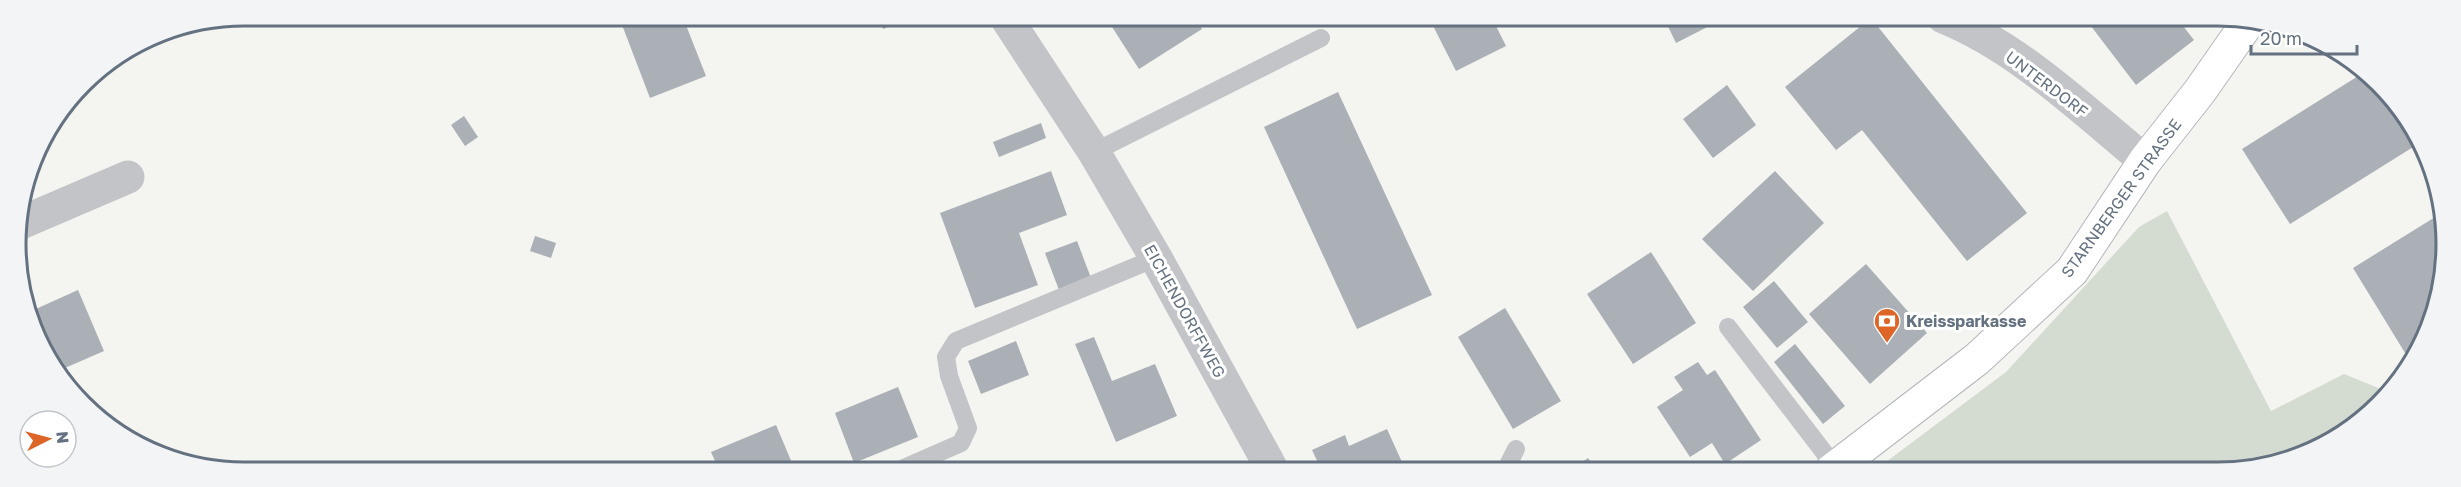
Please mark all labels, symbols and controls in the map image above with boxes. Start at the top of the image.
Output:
scale bar [2251,18,2358,56]
text: 20 m [2260,27,2302,49]
street label: UNTERDORF [2002,47,2092,121]
street label: STARNBERGER STRASSE [2057,115,2185,281]
street label: EICHENDORFFWEG [1140,241,1230,381]
bank icon: Kreissparkasse [1872,306,1902,344]
place label: Kreissparkasse [1906,311,2026,331]
north arrow [18,409,78,469]
text: N [52,430,73,445]

